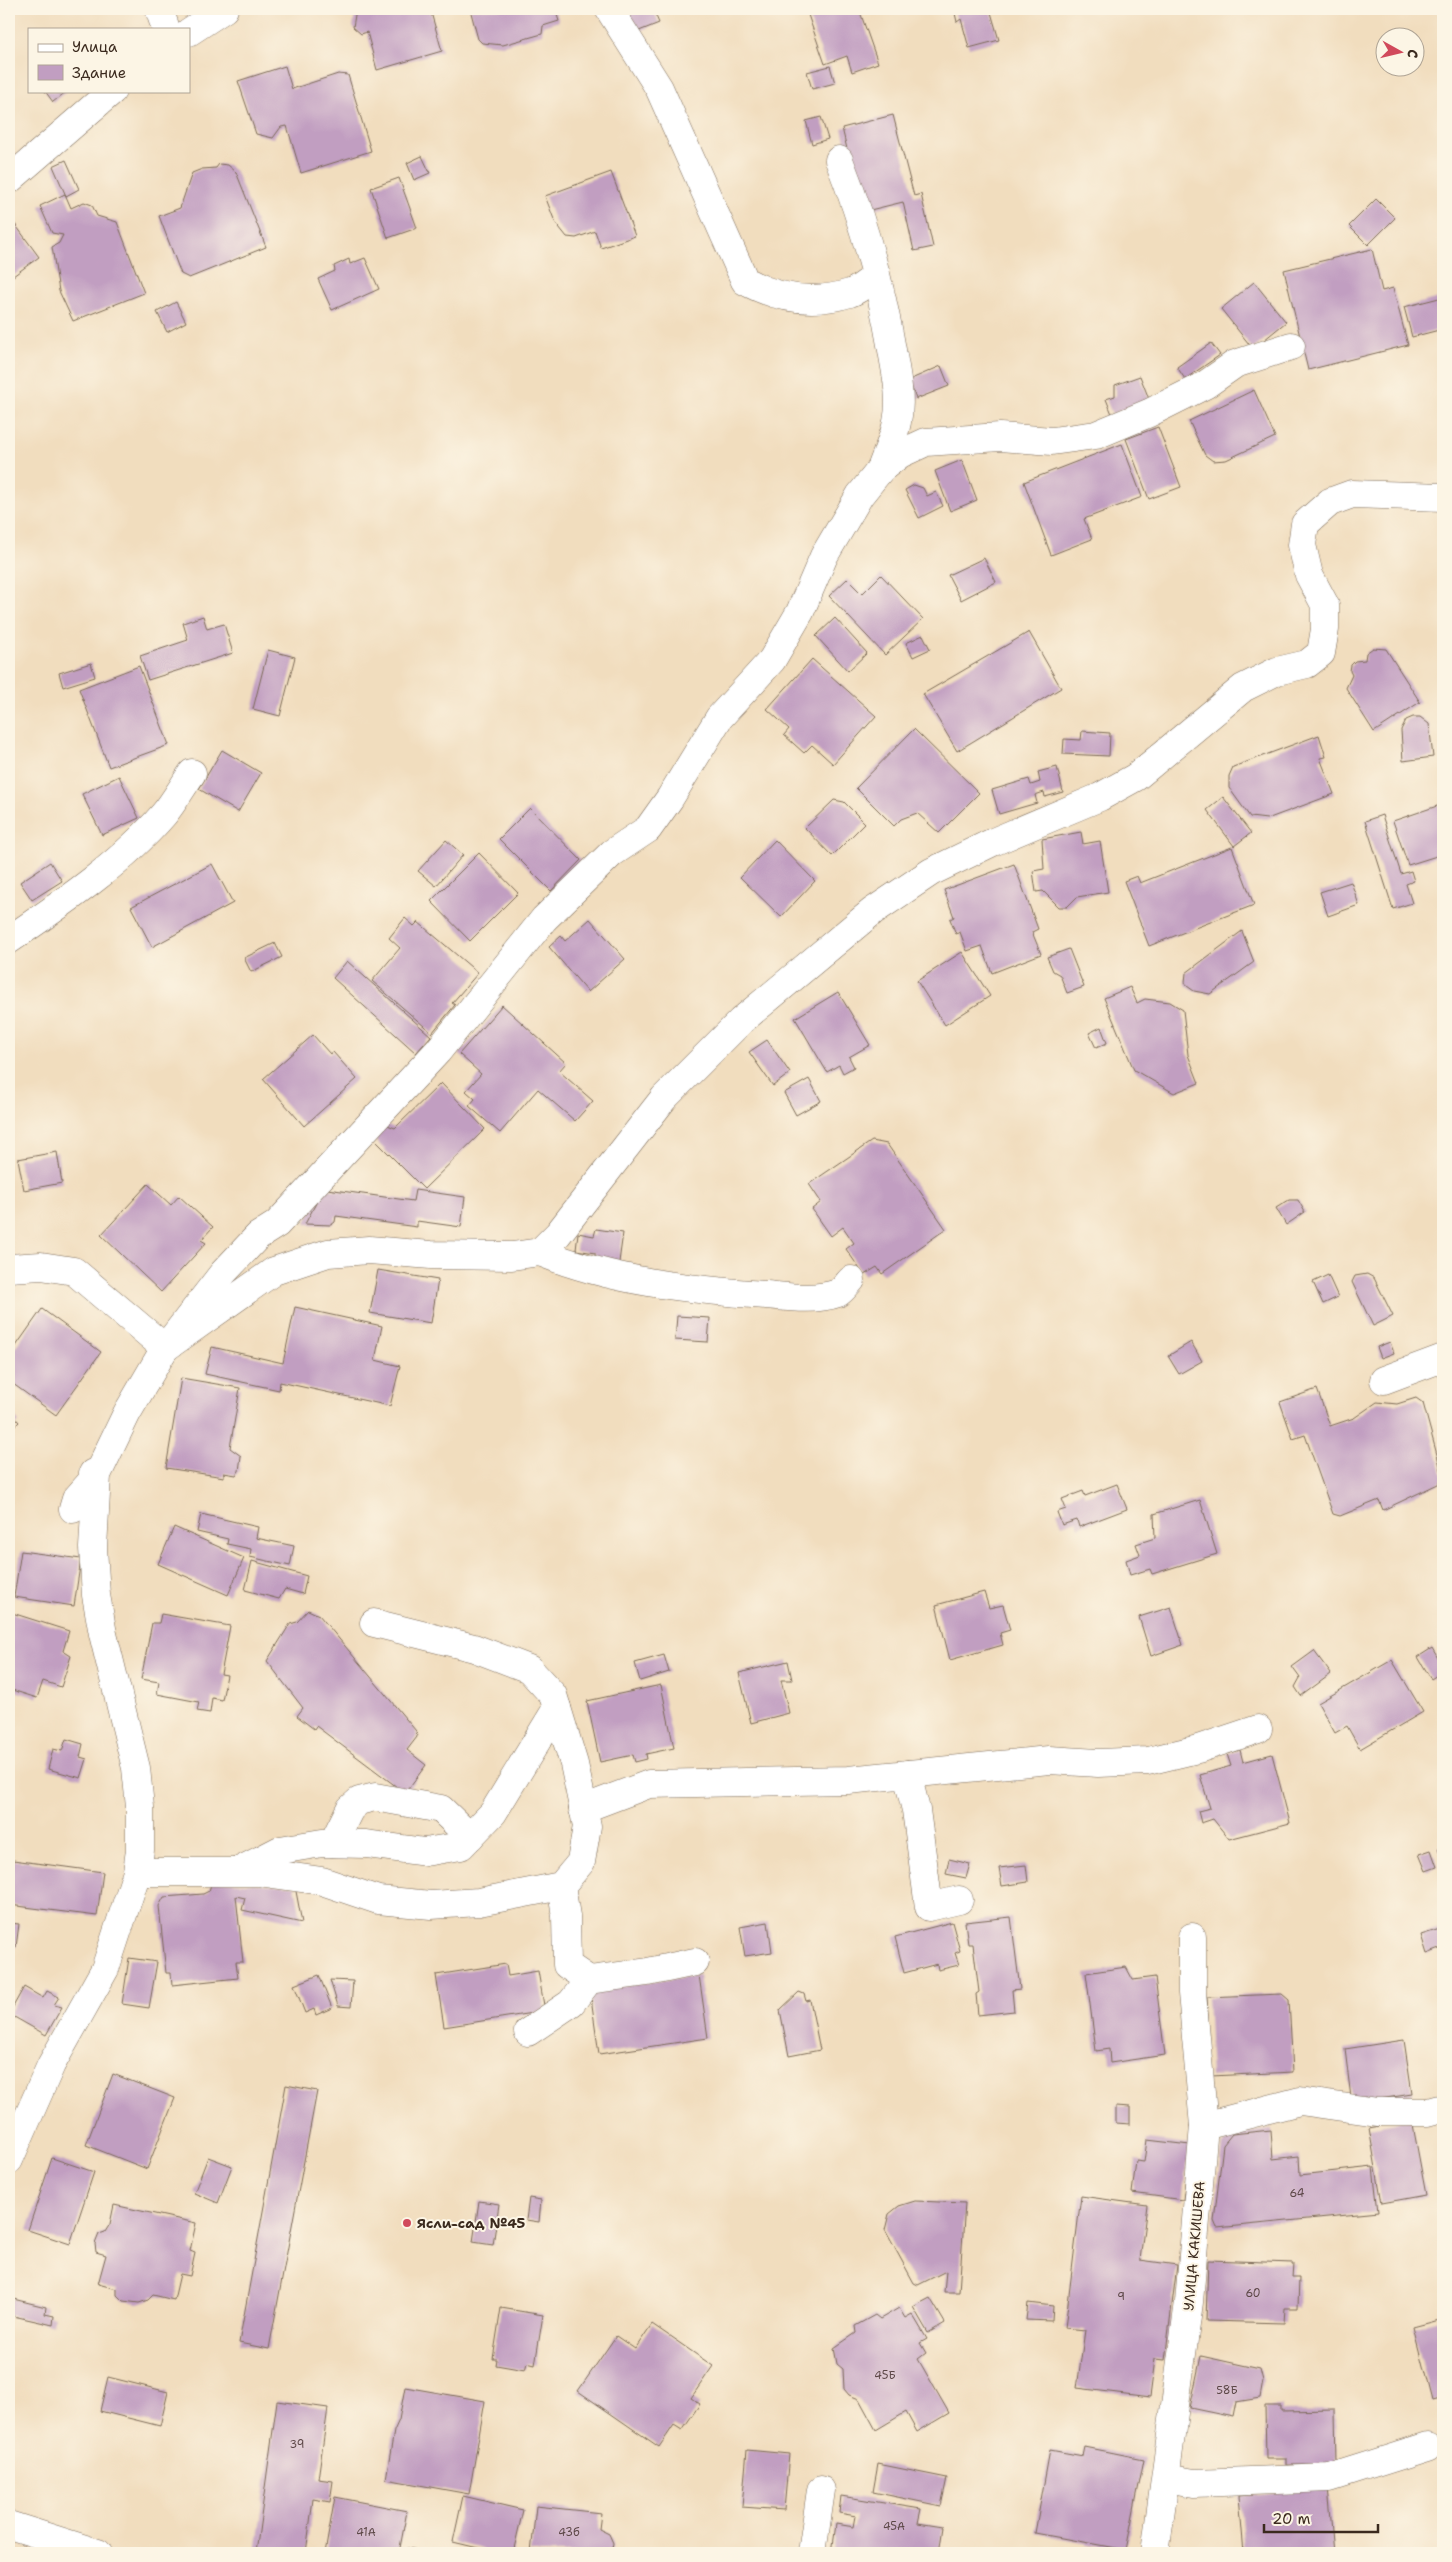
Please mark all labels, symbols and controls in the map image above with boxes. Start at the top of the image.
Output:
legend [28,28,190,92]
north arrow [1374,28,1424,78]
text: Улица [72,37,118,57]
text: С [1403,48,1422,59]
text: Здание [72,63,126,83]
street label: УЛИЦА КАКИШЕВА [1179,2180,1209,2312]
house number: 64 [1289,2186,1305,2201]
place label: Ясли-сад №45 [417,2214,526,2232]
marker: Ясли-сад №45 [401,2217,413,2229]
house number: 60 [1245,2286,1261,2301]
house number: 9 [1117,2289,1125,2304]
house number: 45Б [874,2368,896,2383]
house number: 58Б [1216,2383,1238,2398]
house number: 39 [290,2437,304,2452]
scale bar [1264,2502,1378,2534]
text: 20 m [1272,2509,1311,2529]
house number: 45А [883,2519,905,2534]
house number: 41А [356,2525,376,2540]
house number: 43б [558,2525,580,2540]

